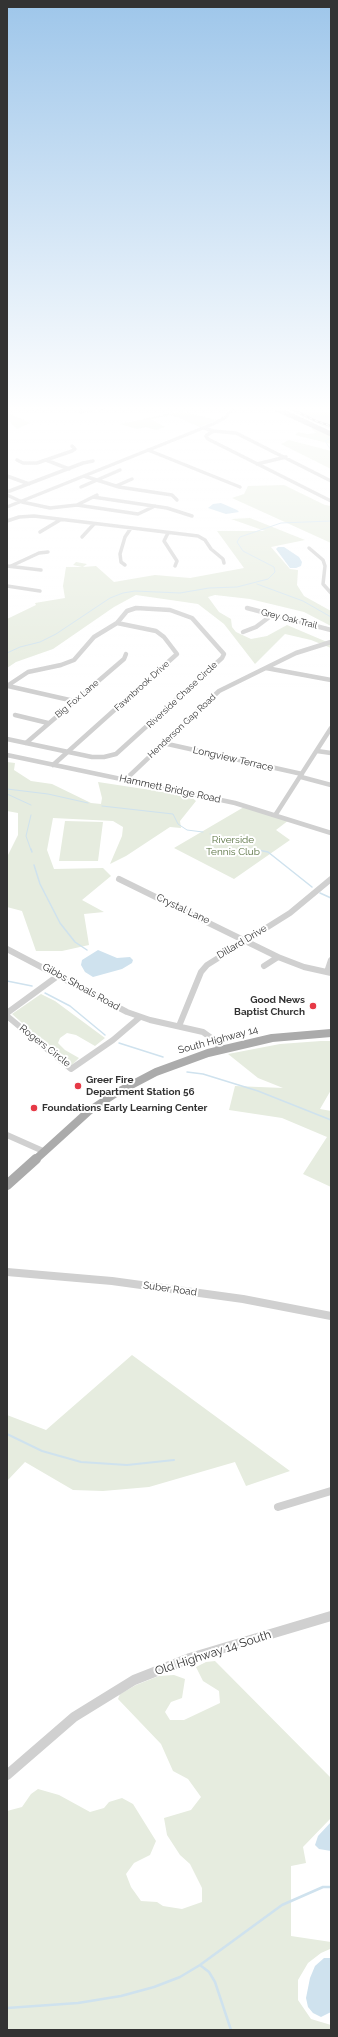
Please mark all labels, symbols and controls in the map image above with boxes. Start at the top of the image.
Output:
street label: Grey Oak Trail [260,607,318,631]
street label: Fawnbrook Drive [112,659,172,713]
street label: Riverside Chase Circle [145,660,219,730]
street label: Big Fox Lane [53,678,101,720]
street label: Henderson Gap Road [146,692,218,760]
street label: Longview Terrace [192,744,274,774]
street label: Hammett Bridge Road [118,772,222,806]
park label: Riverside Tennis Club [206,834,260,858]
street label: Crystal Lane [154,891,212,927]
street label: Dillard Drive [215,922,269,962]
street label: Gibbs Shoals Road [40,961,122,1013]
place label: Good News Baptist Church [234,994,305,1018]
marker: Good News Baptist Church [308,1001,318,1011]
street label: Rogers Circle [17,1022,73,1070]
street label: South Highway 14 [177,1024,259,1056]
place label: Greer Fire Department Station 56 [86,1074,195,1098]
marker: Greer Fire Department Station 56 [73,1081,83,1091]
place label: Foundations Early Learning Center [42,1102,207,1114]
marker: Foundations Early Learning Center [29,1103,39,1113]
street label: Suber Road [142,1279,198,1299]
street label: Old Highway 14 South [153,1627,273,1679]

